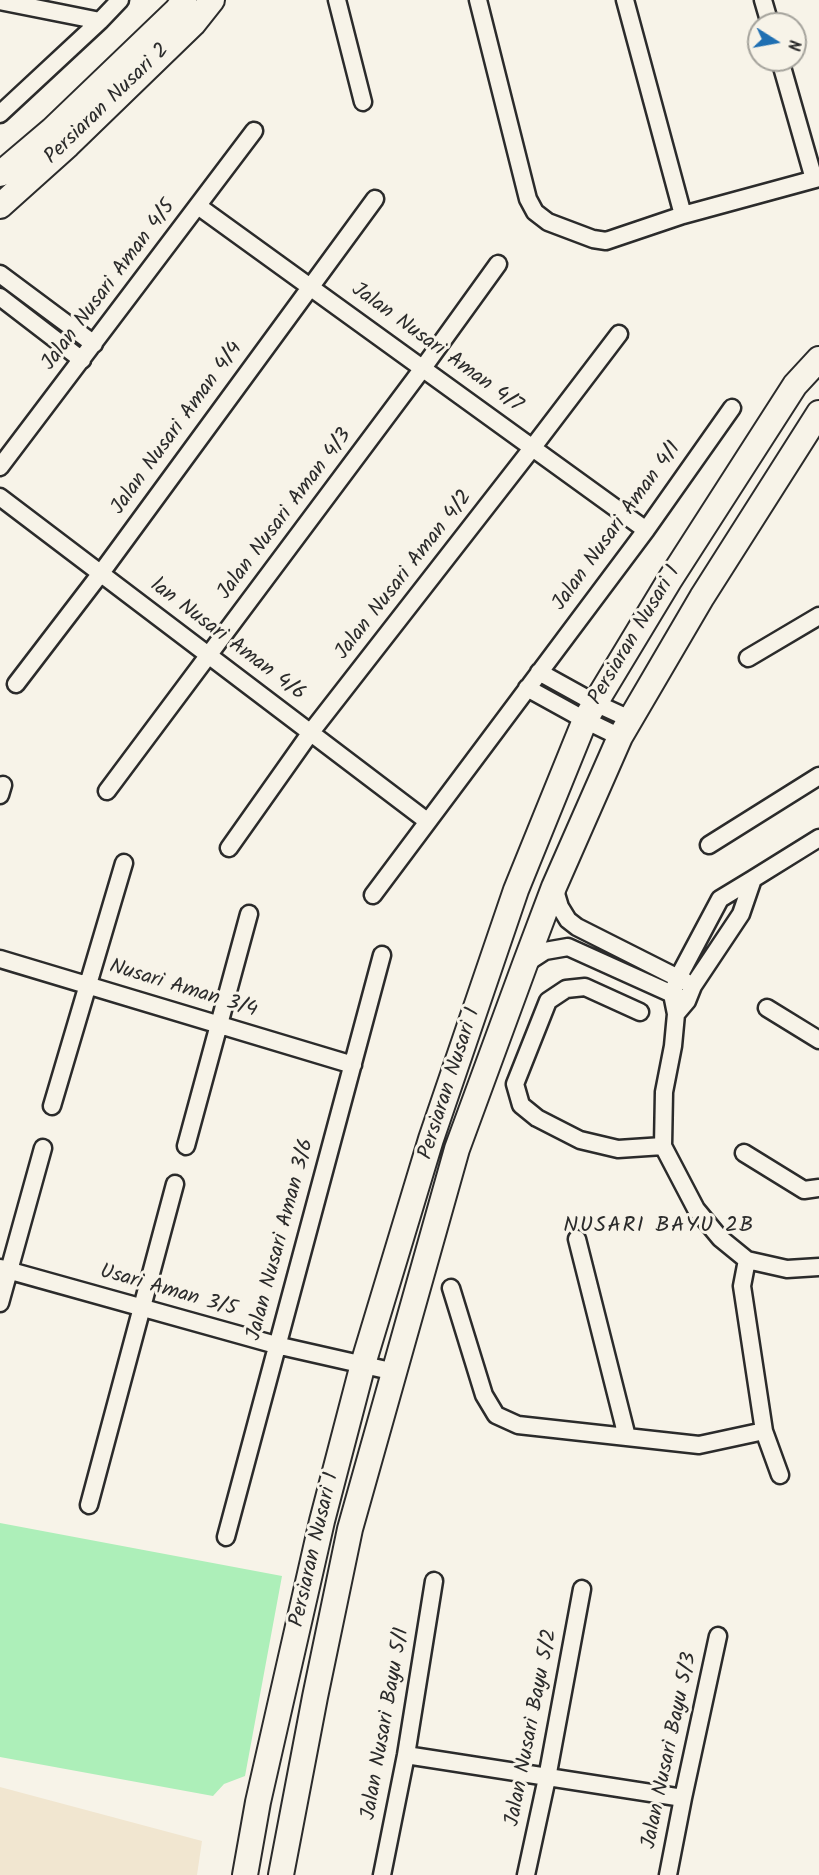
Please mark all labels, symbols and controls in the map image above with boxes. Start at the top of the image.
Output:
north arrow [747,12,807,72]
text: N [780,38,806,52]
street label: Persiaran Nusari 2 [40,39,176,171]
street label: Jalan Nusari Aman 4/5 [38,196,182,376]
street label: Jalan Nusari Aman 4/7 [346,278,526,420]
street label: Jalan Nusari Aman 4/4 [107,338,249,520]
street label: Jalan Nusari Aman 4/3 [213,424,359,606]
street label: Jalan Nusari Aman 4/1 [548,438,688,616]
street label: Jalan Nusari Aman 4/2 [331,486,479,666]
street label: Persiaran Nusari 1 [584,562,688,710]
street label: lan Nusari Aman 4/6 [144,574,310,708]
street label: Nusari Aman 3/4 [106,956,260,1024]
street label: Persiaran Nusari 1 [415,1005,487,1163]
street label: Jalan Nusari Aman 3/6 [243,1136,321,1344]
district label: NUSARI BAYU 2B [563,1214,755,1240]
street label: Usari Aman 3/5 [97,1260,239,1324]
street label: Persiaran Nusari 1 [286,1470,346,1630]
street label: Jalan Nusari Bayu 5/1 [358,1626,416,1822]
street label: Jalan Nusari Bayu 5/2 [502,1627,564,1829]
street label: Jalan Nusari Bayu 5/3 [638,1651,704,1851]

